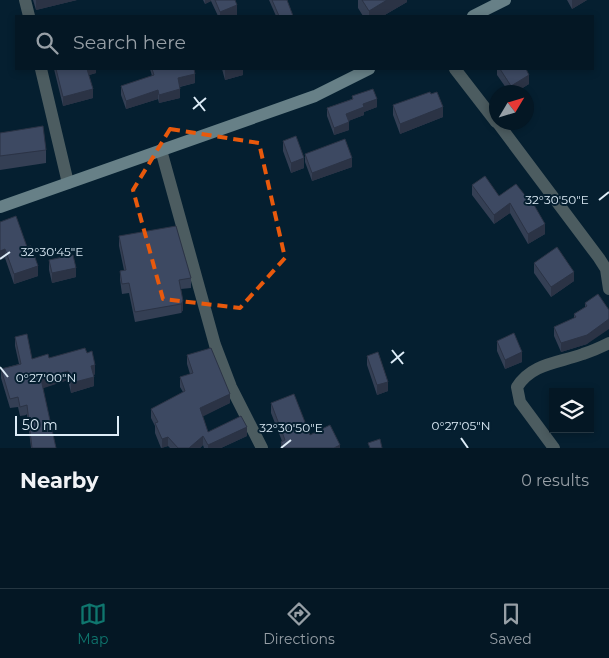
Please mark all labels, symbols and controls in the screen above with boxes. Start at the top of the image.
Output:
search box [15,15,594,70]
icon: search [33,29,61,57]
text: Search here [73,31,186,54]
north arrow [489,85,534,130]
text: 32°30'50"E [525,192,589,207]
text: 32°30'45"E [21,244,83,259]
text: 0°27'00"N [16,370,76,385]
map controls [549,388,594,433]
button: layers [549,388,594,433]
scale bar [15,413,119,436]
text: 50 m [22,416,58,434]
text: 0°27'05"N [431,418,491,433]
text: 32°30'50"E [259,420,323,435]
text: Nearby [20,468,99,493]
text: 0 results [521,471,589,490]
tab: Map [77,600,108,648]
tab: Directions [263,600,335,648]
tab: Saved [490,600,532,648]

